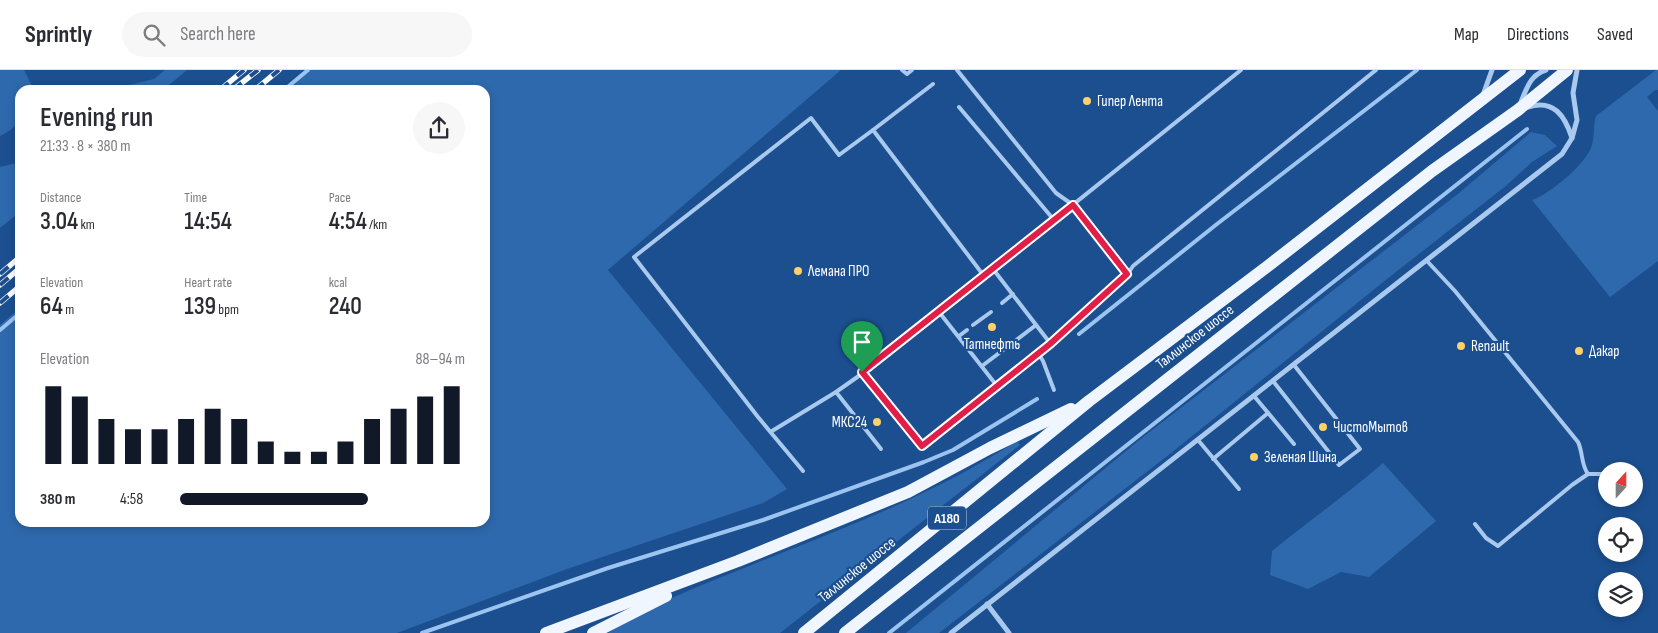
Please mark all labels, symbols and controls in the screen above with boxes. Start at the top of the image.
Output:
search box [122,12,472,57]
text: Sprintly [25,20,92,49]
icon: search [140,21,168,49]
text: Search here [180,23,256,46]
text: Map [1454,24,1479,45]
text: Directions [1507,24,1569,45]
text: Saved [1597,24,1633,45]
place label: Гипер Лента [1097,92,1163,111]
marker: Гипер Лента [1081,95,1093,107]
text: Evening run [40,101,153,134]
button: share [413,102,465,154]
text: 21:33 · 8 × 380 m [40,137,131,156]
text: Distance [40,189,81,206]
text: Time [184,189,207,206]
text: Pace [329,189,351,206]
text: 3.04 [40,206,78,237]
text: 14:54 [184,206,232,237]
text: 4:54 [329,206,367,237]
text: km [78,216,95,233]
text: /km [367,216,387,233]
place label: Лемана ПРО [807,262,869,281]
marker: Лемана ПРО [792,265,804,277]
text: Elevation [40,274,83,291]
text: Heart rate [184,274,232,291]
text: kcal [329,274,347,291]
text: 64 [40,291,63,322]
text: 139 [184,291,216,322]
text: 240 [329,291,362,322]
text: m [63,301,74,318]
text: bpm [216,301,239,318]
street label: Таллинское шоссе [1152,301,1238,373]
pin [841,321,883,372]
marker: Татнефть [986,321,998,333]
icon: arrive [848,328,876,356]
place label: Татнефть [964,335,1020,354]
place label: Renault [1471,337,1510,356]
marker: Renault [1455,340,1467,352]
place label: Дакар [1589,342,1620,361]
marker: Дакар [1573,345,1585,357]
text: Elevation [40,350,89,369]
text: 88–94 m [415,350,465,369]
place label: МКС24 [832,413,867,432]
marker: МКС24 [871,416,883,428]
place label: ЧистоМытов [1333,418,1408,437]
marker: ЧистоМытов [1317,421,1329,433]
place label: Зеленая Шина [1264,448,1337,467]
marker: Зеленая Шина [1248,451,1260,463]
north arrow [1598,462,1642,508]
map controls [1598,462,1643,617]
text: 380 m [40,490,75,509]
text: 4:58 [120,490,143,509]
road number: A180 [928,506,966,529]
button: locate [1598,517,1643,562]
street label: Таллинское шоссе [815,533,899,607]
button: layers [1598,572,1643,617]

